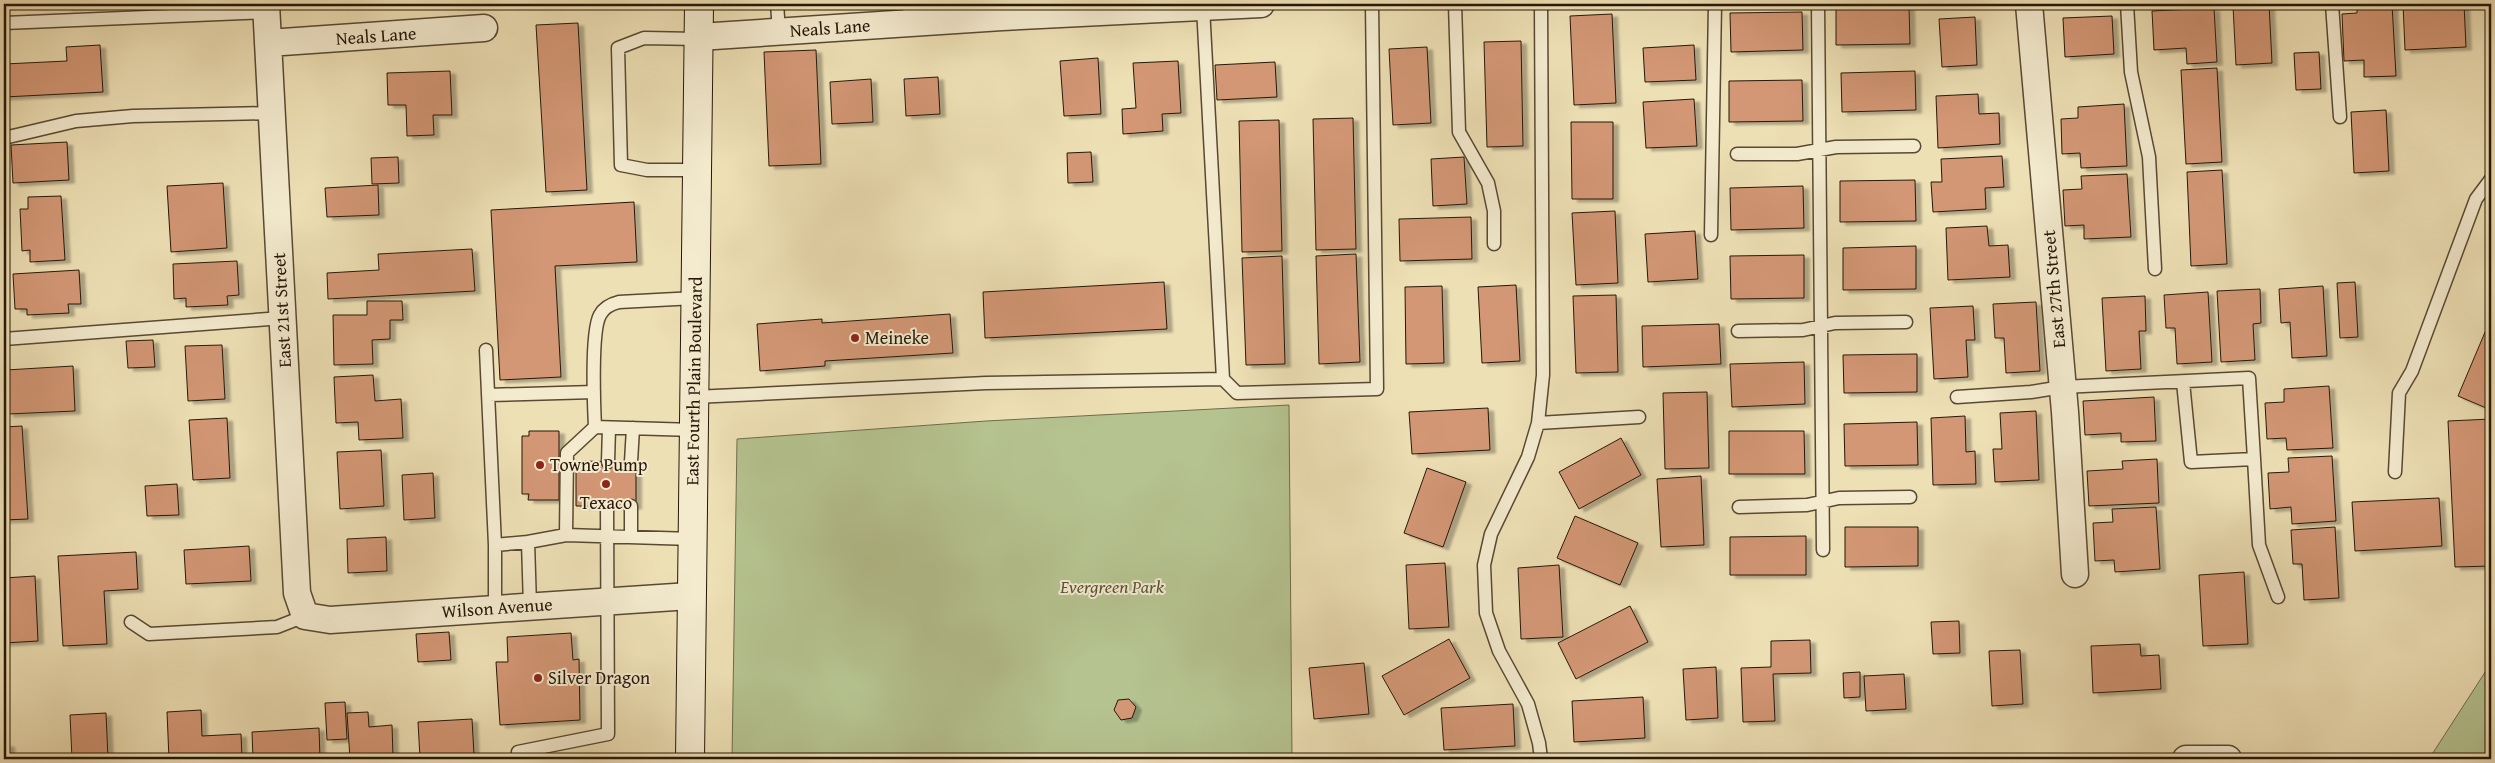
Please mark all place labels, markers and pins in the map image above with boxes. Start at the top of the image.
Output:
place label: Meineke [865,324,929,351]
marker: Meineke [849,332,861,344]
place label: Towne Pump [550,451,648,478]
marker: Towne Pump [534,459,546,471]
marker: Texaco [600,478,612,490]
place label: Texaco [580,489,632,516]
place label: Silver Dragon [548,664,650,691]
marker: Silver Dragon [532,672,544,684]

